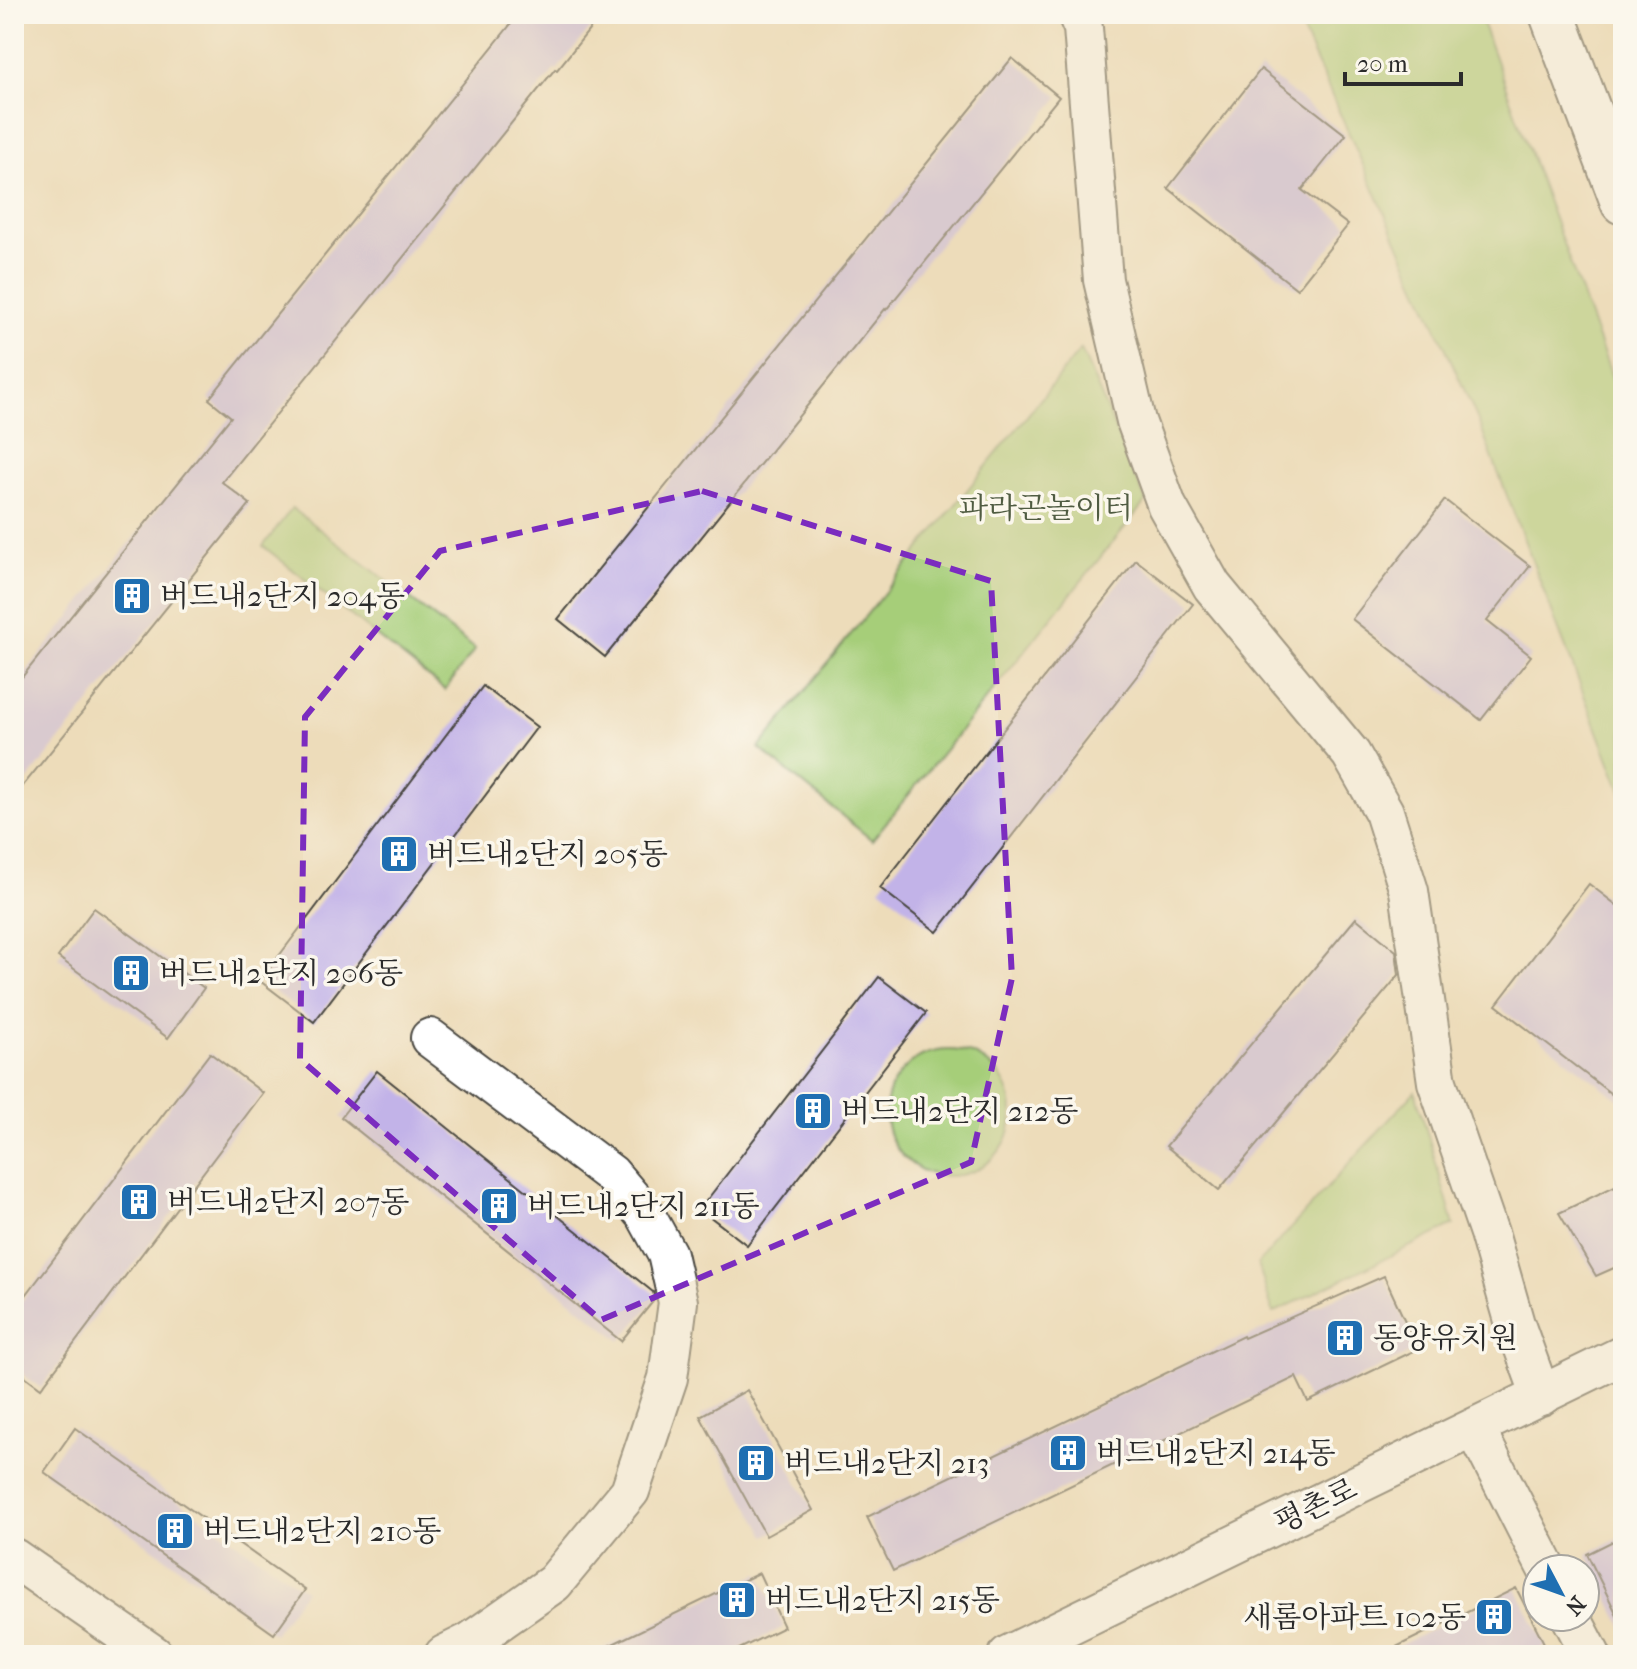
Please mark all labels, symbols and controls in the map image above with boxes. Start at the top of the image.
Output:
scale bar [1345,36,1461,86]
text: 20 m [1357,50,1408,78]
park label: 파라곤놀이터 [959,491,1133,526]
building icon: 버드내2단지 204동 [111,575,153,617]
place label: 버드내2단지 204동 [160,579,405,614]
building icon: 버드내2단지 205동 [378,833,420,875]
place label: 버드내2단지 205동 [427,837,668,872]
building icon: 버드내2단지 206동 [110,952,152,994]
place label: 버드내2단지 206동 [159,956,403,991]
building icon: 버드내2단지 212동 [792,1090,834,1132]
place label: 버드내2단지 212동 [841,1094,1078,1129]
building icon: 버드내2단지 207동 [118,1181,160,1223]
place label: 버드내2단지 207동 [167,1185,409,1220]
building icon: 버드내2단지 211동 [478,1185,520,1227]
place label: 버드내2단지 211동 [527,1189,760,1224]
building icon: 동양유치원 [1324,1317,1366,1359]
place label: 동양유치원 [1373,1321,1518,1356]
building icon: 버드내2단지 214동 [1047,1432,1089,1474]
place label: 버드내2단지 214동 [1096,1436,1336,1471]
building icon: 버드내2단지 213 [735,1442,777,1484]
place label: 버드내2단지 213 [784,1446,989,1481]
street label: 평촌로 [1269,1471,1363,1541]
building icon: 버드내2단지 210동 [154,1510,196,1552]
place label: 버드내2단지 210동 [203,1514,441,1549]
north arrow [1521,1553,1601,1633]
building icon: 버드내2단지 215동 [716,1579,758,1621]
place label: 버드내2단지 215동 [765,1583,1000,1618]
text: N [1560,1591,1591,1621]
building icon: 새롬아파트 102동 [1473,1596,1515,1638]
place label: 새롬아파트 102동 [1243,1600,1466,1635]

